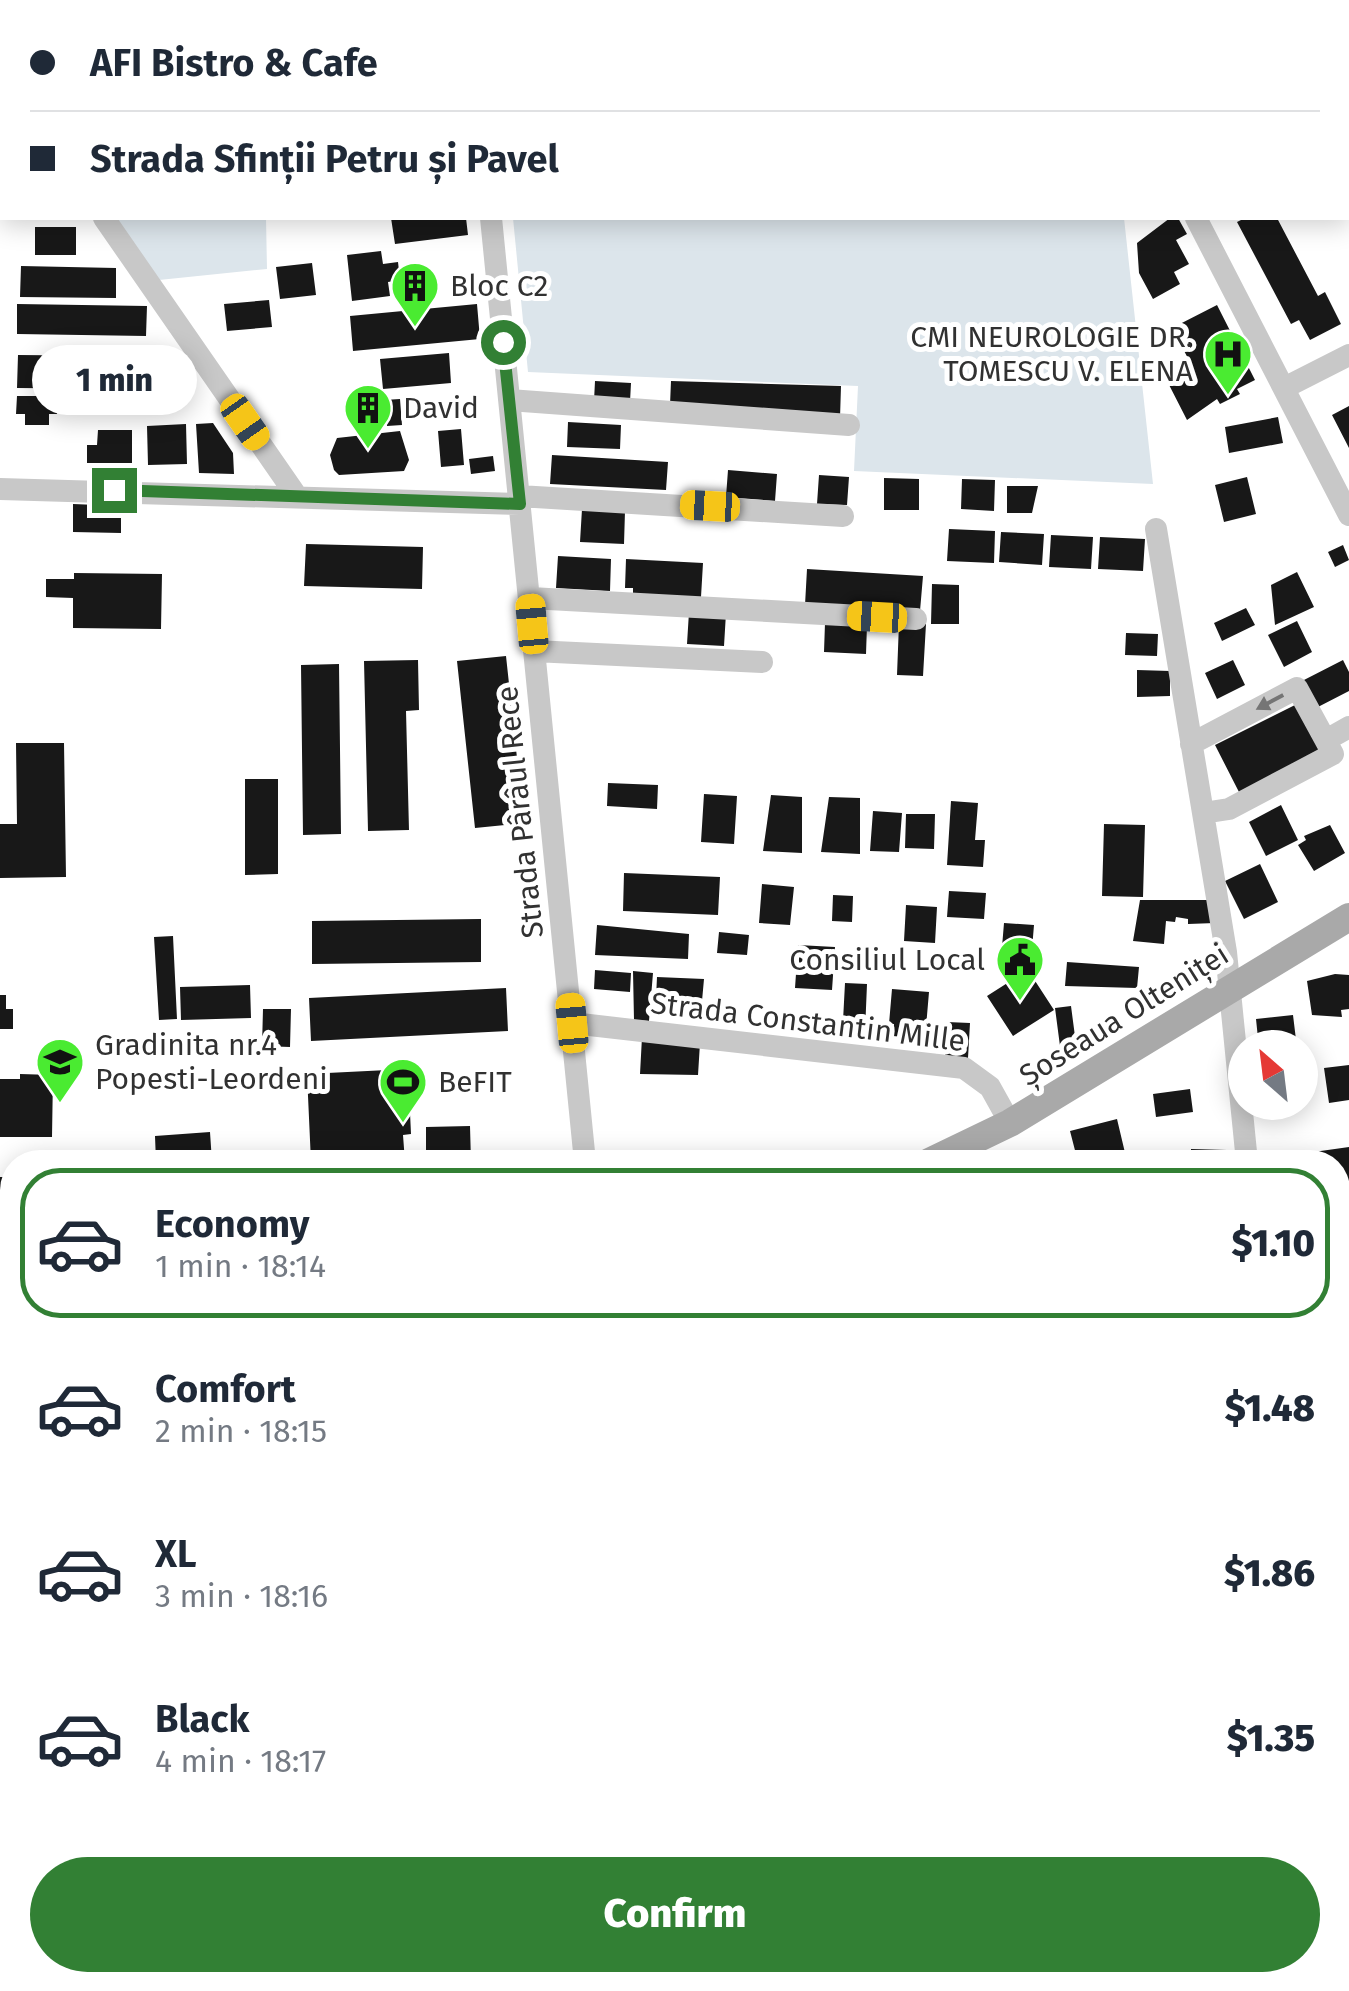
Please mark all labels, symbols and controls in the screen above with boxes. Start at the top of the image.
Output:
text: AFI Bistro & Cafe [90,40,378,86]
text: Strada Sfinții Petru și Pavel [90,136,559,182]
building icon: Bloc C2 [389,260,441,328]
place label: Bloc C2 [450,268,548,304]
place label: CMI NEUROLOGIE DR. TOMESCU V. ELENA [910,319,1194,389]
route start [481,320,526,365]
hospital icon: CMI NEUROLOGIE DR. TOMESCU V. ELENA [1202,328,1254,396]
callout: 1 min [32,345,196,415]
text: 1 min [76,361,153,399]
building icon: David [342,382,394,450]
car [216,389,274,455]
place label: David [403,390,479,426]
route end [92,468,137,513]
car [679,489,741,523]
car [514,593,550,655]
car [846,600,908,634]
street label: Strada Pârâul Rece [489,684,551,940]
one-way arrow [1256,693,1285,710]
public building icon: Consiliul Local [994,934,1046,1002]
street label: Șoseaua Olteniței [1013,936,1236,1095]
place label: Consiliul Local [789,942,985,978]
street label: Strada Constantin Mille [649,985,967,1059]
car [554,992,590,1054]
place label: Gradinita nr.4 Popesti-Leordeni [95,1027,328,1097]
north arrow [1228,1030,1318,1120]
map controls [1228,1030,1318,1120]
school or university icon: Gradinita nr.4 Popesti-Leordeni [34,1036,86,1104]
sports icon: BeFIT [377,1056,429,1124]
place label: BeFIT [438,1064,512,1100]
icon: car [35,1198,125,1288]
text: Economy [155,1201,310,1247]
text: $1.10 [1232,1220,1315,1266]
text: 1 min · 18:14 [155,1247,326,1285]
icon: car [35,1363,125,1453]
text: Comfort [155,1366,296,1412]
text: $1.48 [1225,1385,1315,1431]
text: 2 min · 18:15 [155,1412,327,1450]
icon: car [35,1528,125,1618]
text: XL [155,1531,197,1577]
text: $1.86 [1224,1550,1315,1596]
text: 3 min · 18:16 [155,1577,328,1615]
icon: car [35,1693,125,1783]
text: Black [155,1696,250,1742]
text: $1.35 [1227,1715,1315,1761]
text: 4 min · 18:17 [155,1742,326,1780]
button: Confirm [30,1857,1320,1972]

